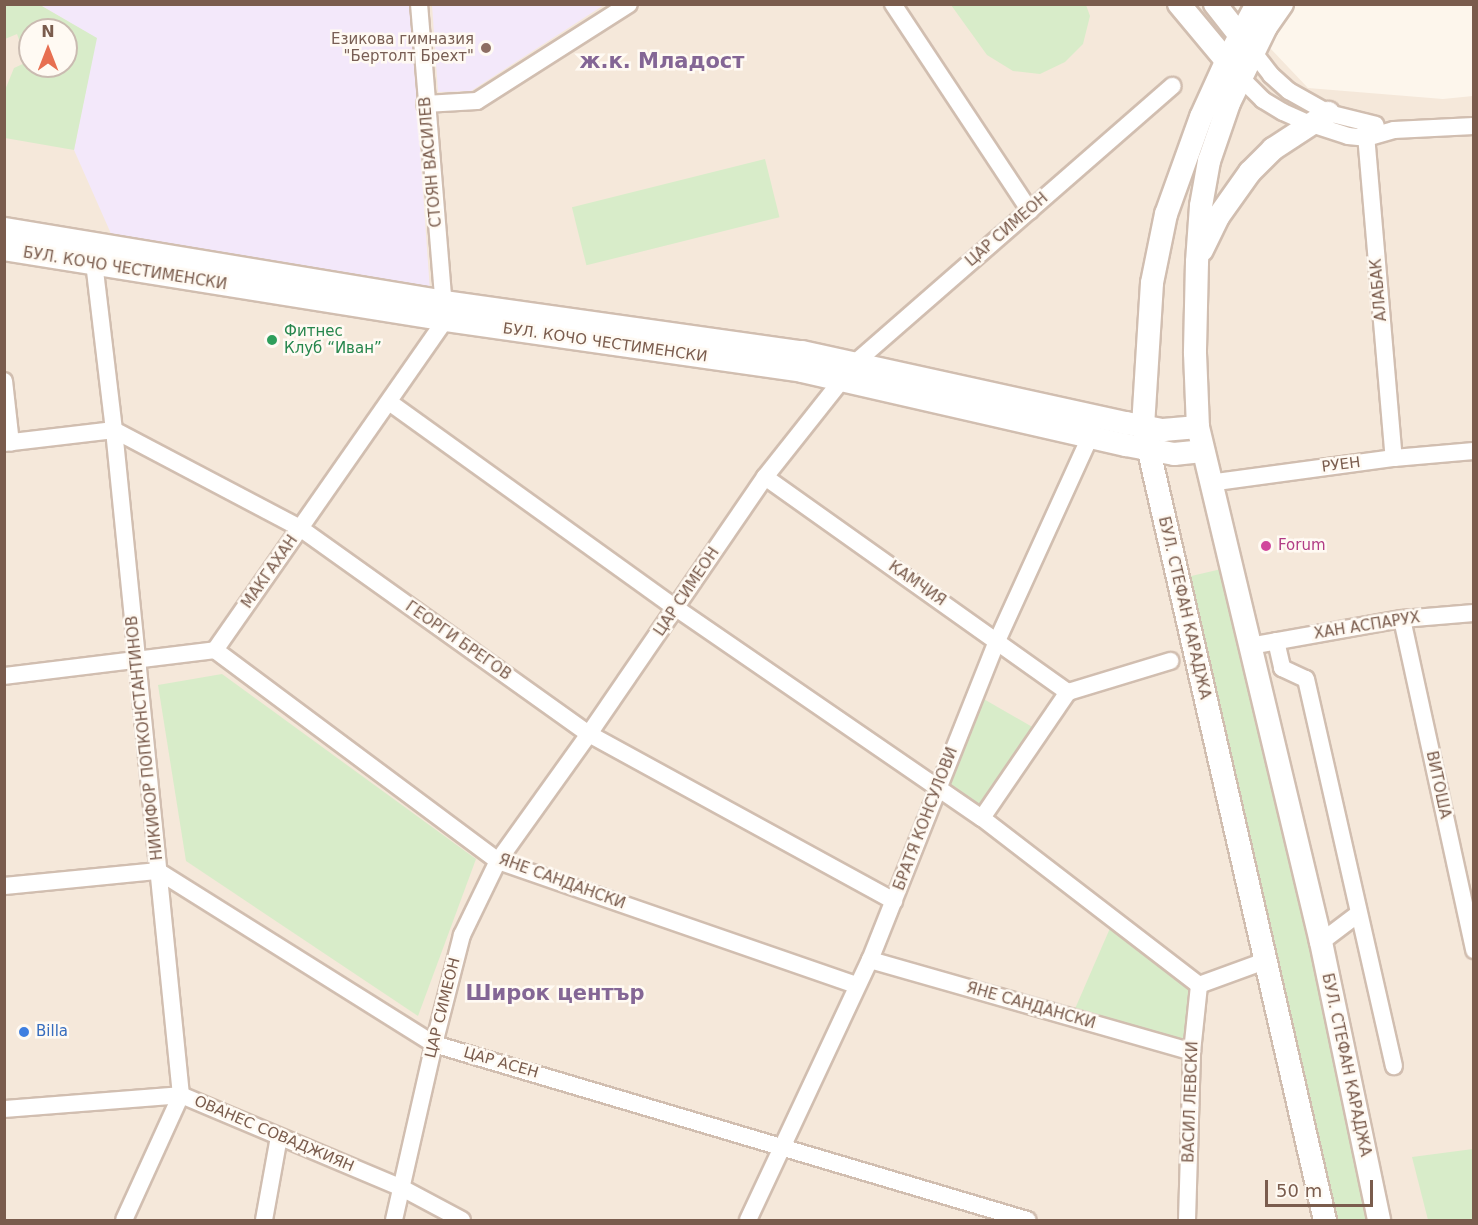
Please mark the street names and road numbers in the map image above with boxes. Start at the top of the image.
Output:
street label: СТОЯН ВАСИЛЕВ [416,96,446,228]
street label: ЦАР СИМЕОН [962,189,1052,271]
street label: БУЛ. КОЧО ЧЕСТИМЕНСКИ [22,244,228,294]
street label: АЛАБАК [1367,258,1391,322]
street label: БУЛ. КОЧО ЧЕСТИМЕНСКИ [502,320,708,366]
street label: РУЕН [1321,454,1361,476]
street label: БУЛ. СТЕФАН КАРАДЖА [1154,515,1214,701]
street label: МАКГАХАН [238,532,302,612]
street label: ЦАР СИМЕОН [651,544,723,640]
street label: КАМЧИЯ [885,558,949,610]
street label: ГЕОРГИ БРЕГОВ [402,598,514,684]
street label: ХАН АСПАРУХ [1313,609,1421,643]
street label: НИКИФОР ПОПКОНСТАНТИНОВ [123,615,167,861]
street label: БРАТЯ КОНСУЛОВИ [890,745,962,893]
street label: ВИТОША [1422,749,1454,821]
street label: ЯНЕ САНДАНСКИ [496,851,628,913]
street label: ЦАР СИМЕОН [422,956,464,1060]
street label: БУЛ. СТЕФАН КАРАДЖА [1318,972,1374,1158]
street label: ЯНЕ САНДАНСКИ [964,979,1098,1033]
street label: ВАСИЛ ЛЕВСКИ [1180,1041,1202,1163]
street label: ЦАР АСЕН [461,1044,541,1082]
street label: ОВАНЕС СОВАДЖИЯН [191,1092,357,1176]

